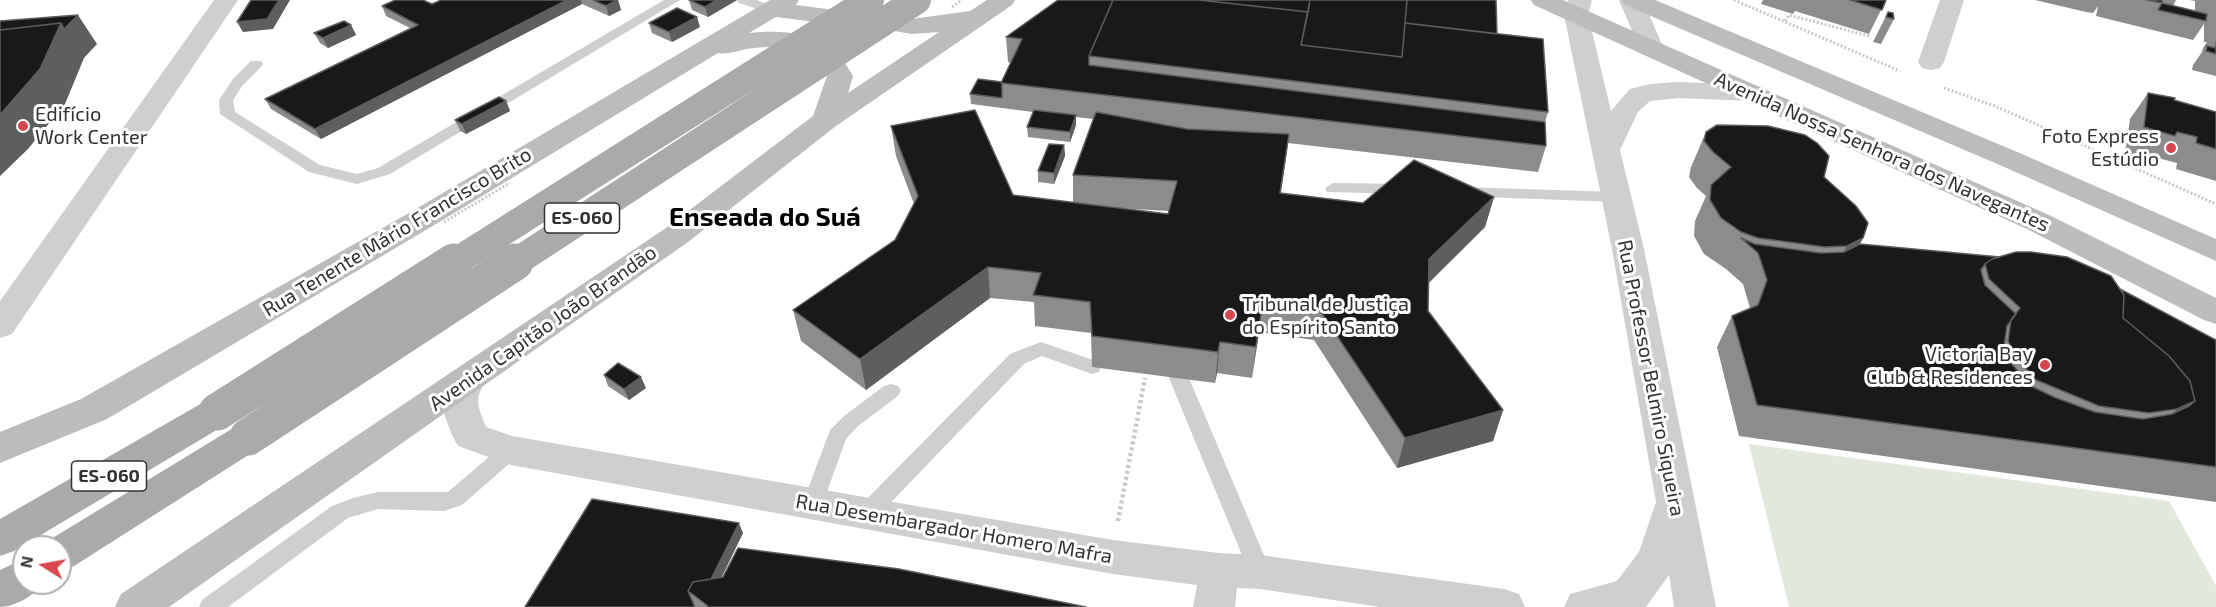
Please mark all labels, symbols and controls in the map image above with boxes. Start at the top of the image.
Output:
street label: Avenida Nossa Senhora dos Navegantes [1711,67,2053,237]
place label: Edifício Work Center [35,102,148,149]
marker: Edifício Work Center [16,119,30,133]
place label: Foto Express Estúdio [2042,124,2159,171]
marker: Foto Express Estúdio [2164,141,2178,155]
street label: Rua Tenente Mário Francisco Brito [258,142,536,322]
district label: Enseada do Suá [669,201,861,233]
road number: ES-060 [544,203,620,233]
street label: Rua Professor Belmiro Siqueira [1612,238,1690,518]
street label: Avenida Capitão João Brandão [425,240,661,416]
place label: Tribunal de Justiça do Espírito Santo [1242,292,1409,339]
marker: Tribunal de Justiça do Espírito Santo [1223,308,1237,322]
place label: Victoria Bay Club & Residences [1866,342,2033,389]
marker: Victoria Bay Club & Residences [2038,358,2052,372]
road number: ES-060 [72,461,146,491]
street label: Rua Desembargador Homero Mafra [794,489,1114,569]
north arrow [12,535,72,595]
text: N [15,554,36,569]

